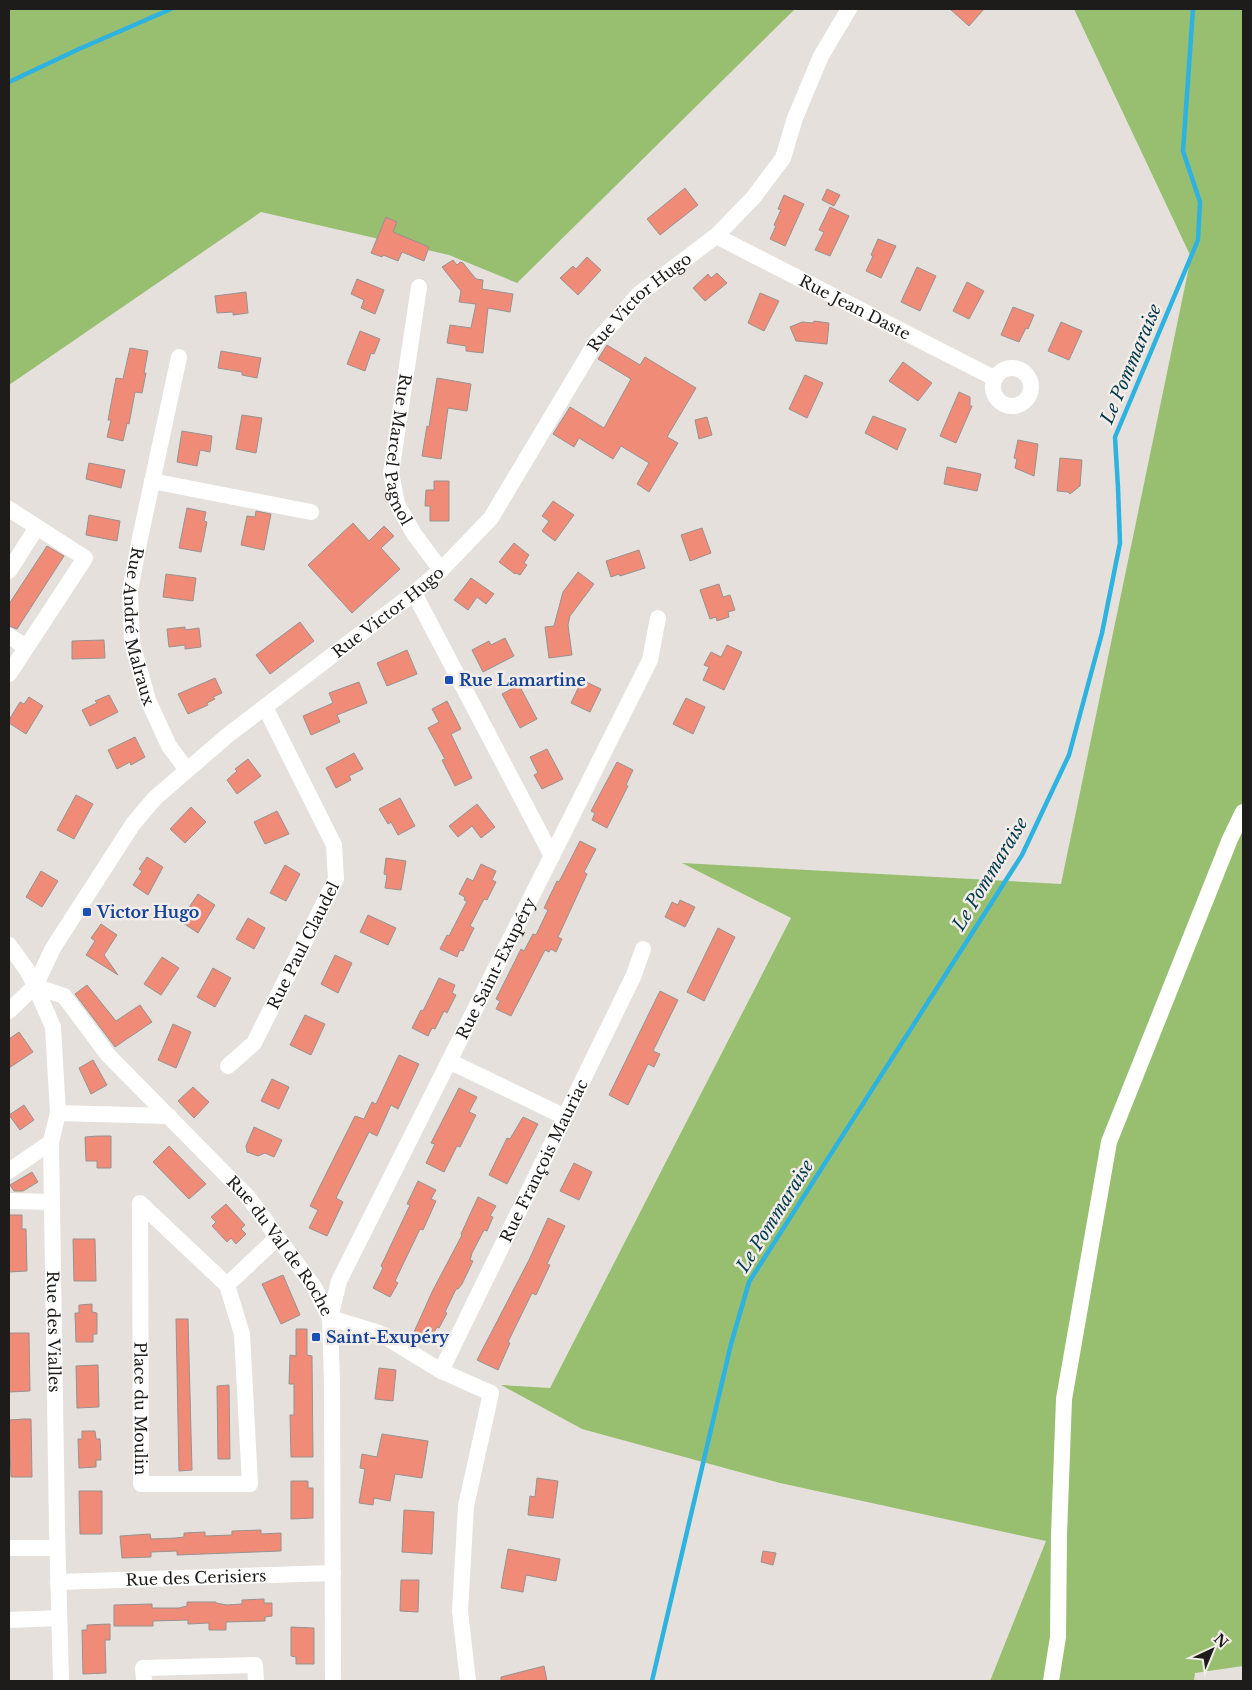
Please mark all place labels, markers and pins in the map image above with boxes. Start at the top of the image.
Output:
place label: Rue Lamartine [459,670,586,690]
marker: Rue Lamartine [443,674,455,686]
place label: Victor Hugo [96,902,199,922]
marker: Victor Hugo [81,906,93,918]
place label: Saint-Exupéry [326,1327,450,1347]
marker: Saint-Exupéry [310,1331,322,1343]

